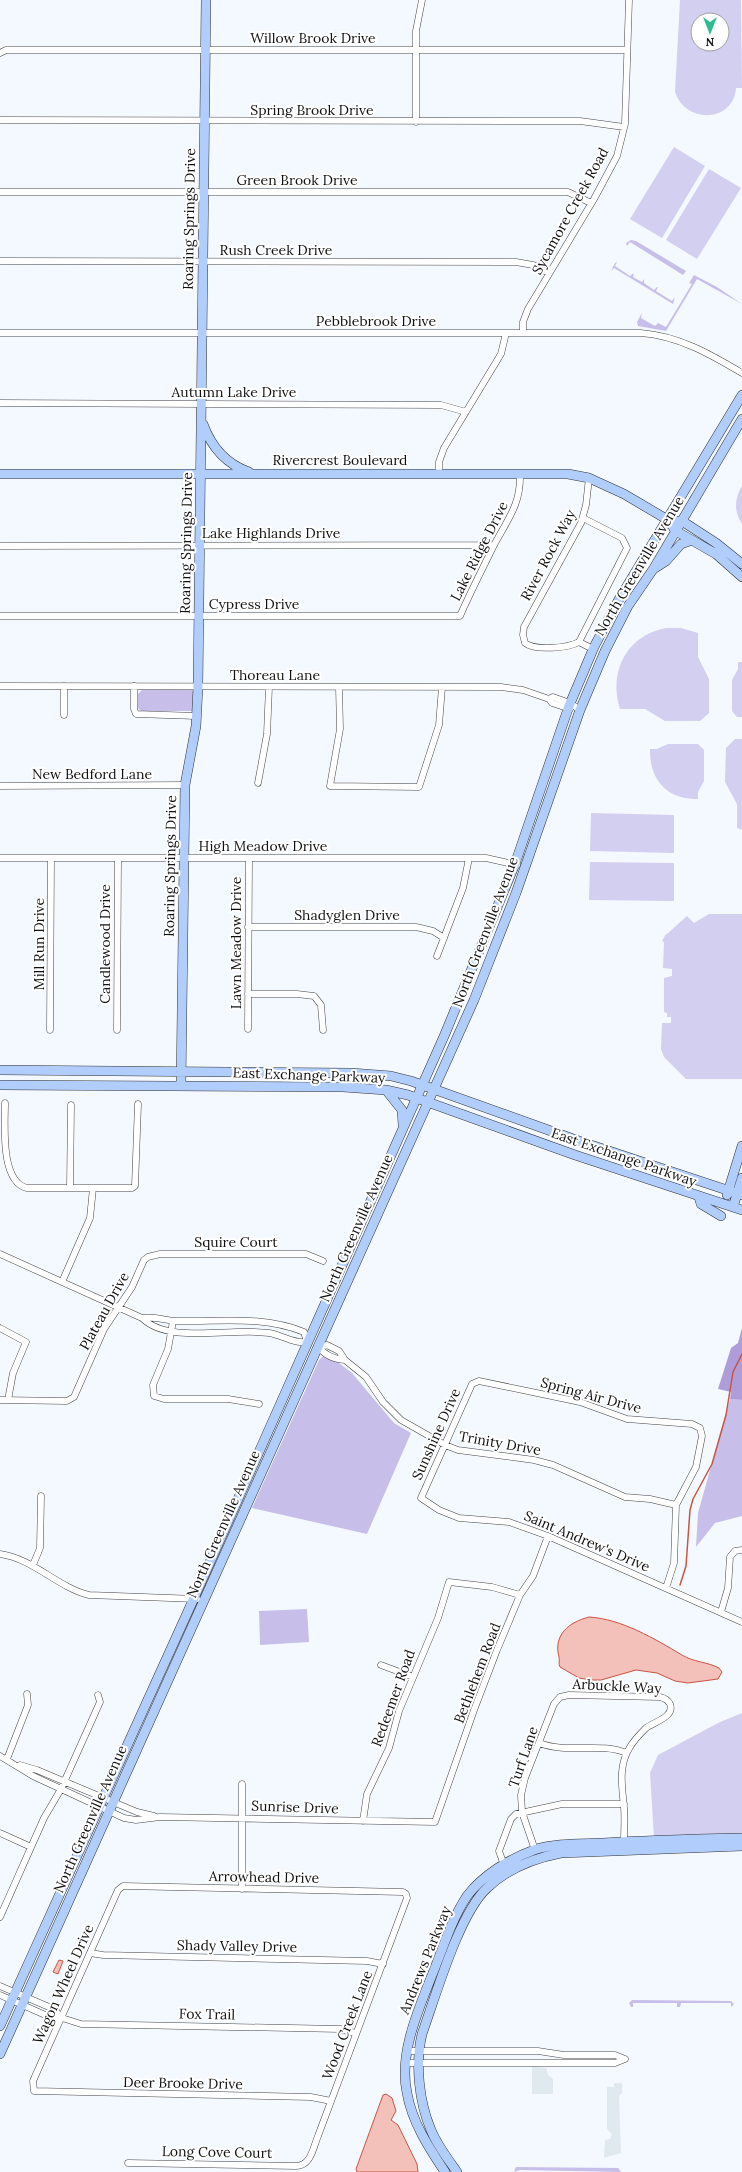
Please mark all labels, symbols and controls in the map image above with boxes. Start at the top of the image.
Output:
north arrow [690,12,730,52]
street label: Willow Brook Drive [250,29,376,47]
text: N [705,35,714,49]
street label: Spring Brook Drive [250,101,374,119]
street label: Sycamore Creek Road [528,144,612,278]
street label: Roaring Springs Drive [179,148,199,290]
street label: Green Brook Drive [236,171,358,189]
street label: Rush Creek Drive [220,241,333,259]
street label: Pebblebrook Drive [316,312,437,330]
street label: Autumn Lake Drive [171,383,297,401]
street label: Rivercrest Boulevard [273,451,407,469]
street label: Roaring Springs Drive [176,472,196,614]
street label: North Greenville Avenue [590,493,688,639]
street label: Lake Ridge Drive [446,498,512,604]
street label: River Rock Way [516,506,580,604]
street label: Lake Highlands Drive [202,524,341,542]
street label: Cypress Drive [209,595,300,613]
street label: Thoreau Lane [230,666,320,684]
street label: New Bedford Lane [32,765,152,783]
street label: Roaring Springs Drive [160,795,180,937]
street label: High Meadow Drive [199,837,328,855]
street label: North Greenville Avenue [448,854,522,1010]
street label: Lawn Meadow Drive [227,876,245,1009]
street label: Candlewood Drive [96,884,114,1004]
street label: Mill Run Drive [30,897,48,990]
street label: Shadyglen Drive [294,906,400,924]
street label: East Exchange Parkway [232,1063,386,1087]
street label: East Exchange Parkway [549,1124,700,1191]
street label: North Greenville Avenue [315,1151,397,1305]
street label: Squire Court [194,1233,278,1251]
street label: Plateau Drive [75,1268,133,1353]
street label: Spring Air Drive [539,1373,644,1417]
street label: Sunshine Drive [408,1385,464,1483]
street label: Trinity Drive [458,1427,543,1459]
street label: North Greenville Avenue [182,1447,264,1601]
street label: Saint Andrew's Drive [521,1506,653,1576]
street label: Bethlehem Road [450,1620,504,1726]
street label: Redeemer Road [367,1647,419,1749]
street label: Arbuckle Way [571,1675,663,1697]
street label: Turf Lane [504,1724,542,1790]
street label: North Greenville Avenue [49,1742,131,1896]
street label: Sunrise Drive [251,1796,339,1818]
street label: Arrowhead Drive [208,1867,320,1887]
street label: Andrews Parkway [395,1903,455,2018]
street label: Wagon Wheel Drive [29,1921,98,2047]
street label: Shady Valley Drive [177,1936,298,1956]
street label: Wood Creek Lane [318,1967,376,2082]
street label: Fox Trail [179,2005,236,2023]
street label: Deer Brooke Drive [123,2073,244,2093]
street label: Long Cove Court [162,2142,273,2162]

